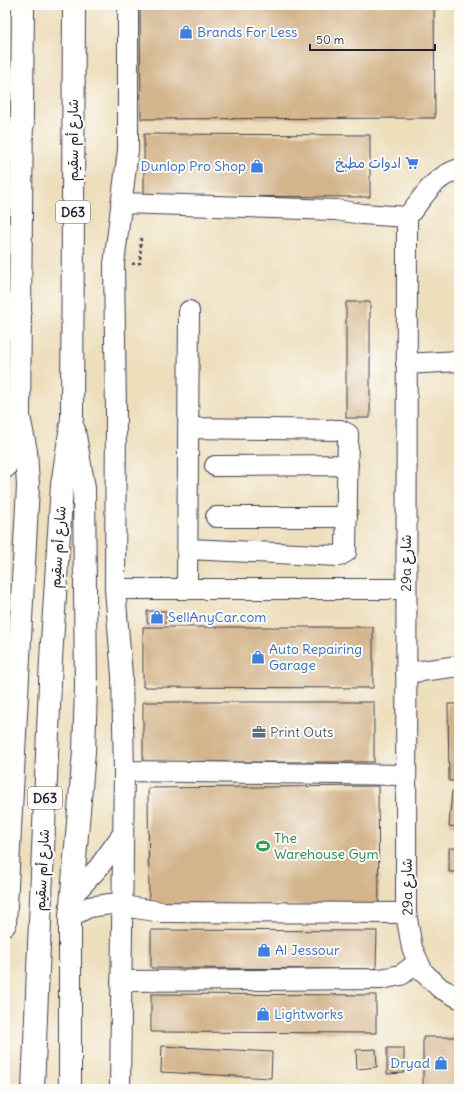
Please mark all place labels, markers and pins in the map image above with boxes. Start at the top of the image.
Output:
place label: Brands For Less [197,23,297,41]
shop icon: Brands For Less [178,24,194,40]
place label: ادوات مطبخ [335,154,401,173]
supermarket icon: ادوات مطبخ [404,155,420,171]
place label: Dunlop Pro Shop [141,157,246,175]
shop icon: Dunlop Pro Shop [249,158,265,174]
place label: SellAnyCar.com [168,608,267,626]
shop icon: SellAnyCar.com [149,609,165,625]
place label: Auto Repairing Garage [269,640,362,674]
shop icon: Auto Repairing Garage [250,649,266,665]
place label: Print Outs [270,723,333,741]
office icon: Print Outs [251,724,267,740]
place label: The Warehouse Gym [274,829,379,863]
sports icon: The Warehouse Gym [255,838,271,854]
place label: Al Jessour [275,941,340,959]
shop icon: Al Jessour [256,942,272,958]
place label: Lightworks [274,1005,343,1023]
shop icon: Lightworks [255,1006,271,1022]
place label: Dryad [390,1054,430,1072]
shop icon: Dryad [433,1055,449,1071]

